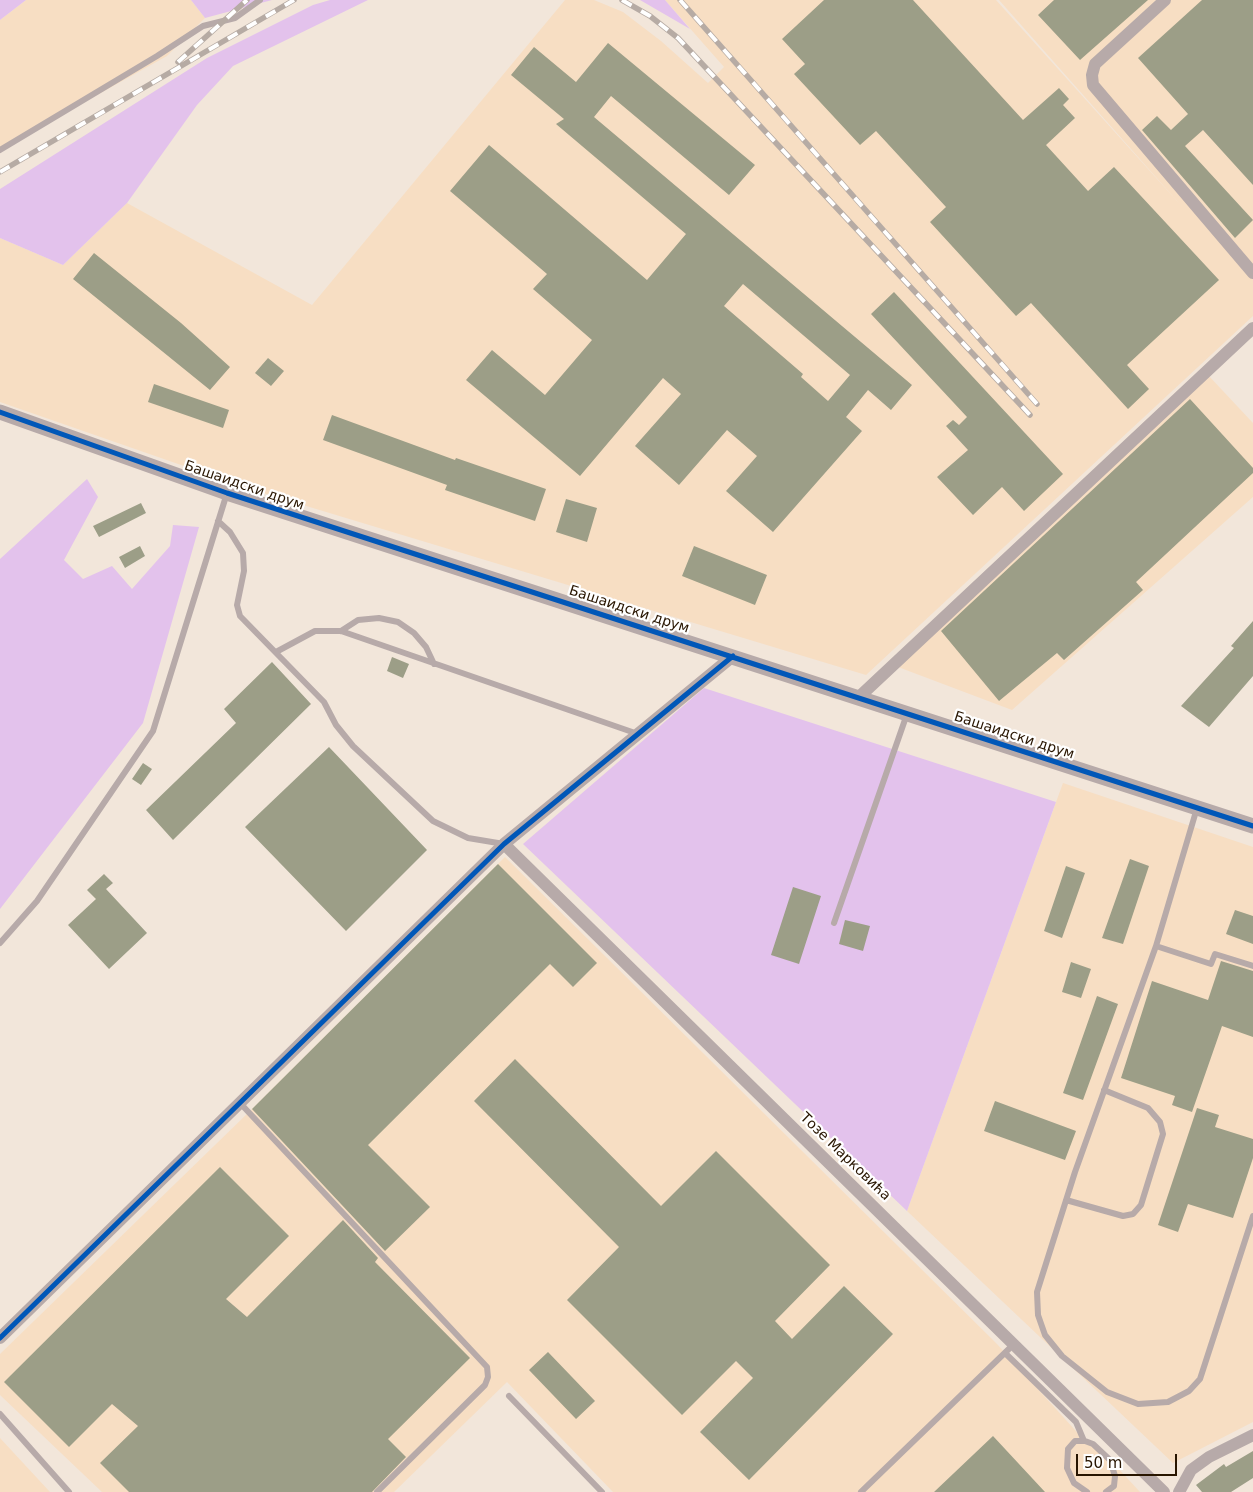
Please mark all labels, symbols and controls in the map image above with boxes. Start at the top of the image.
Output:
street label: Башаидски друм [182,458,306,514]
street label: Башаидски друм [567,583,691,637]
street label: Башаидски друм [952,709,1076,763]
street label: Тозе Марковића [796,1110,894,1204]
scale bar [1078,1444,1179,1476]
text: 50 m [1084,1454,1122,1472]

